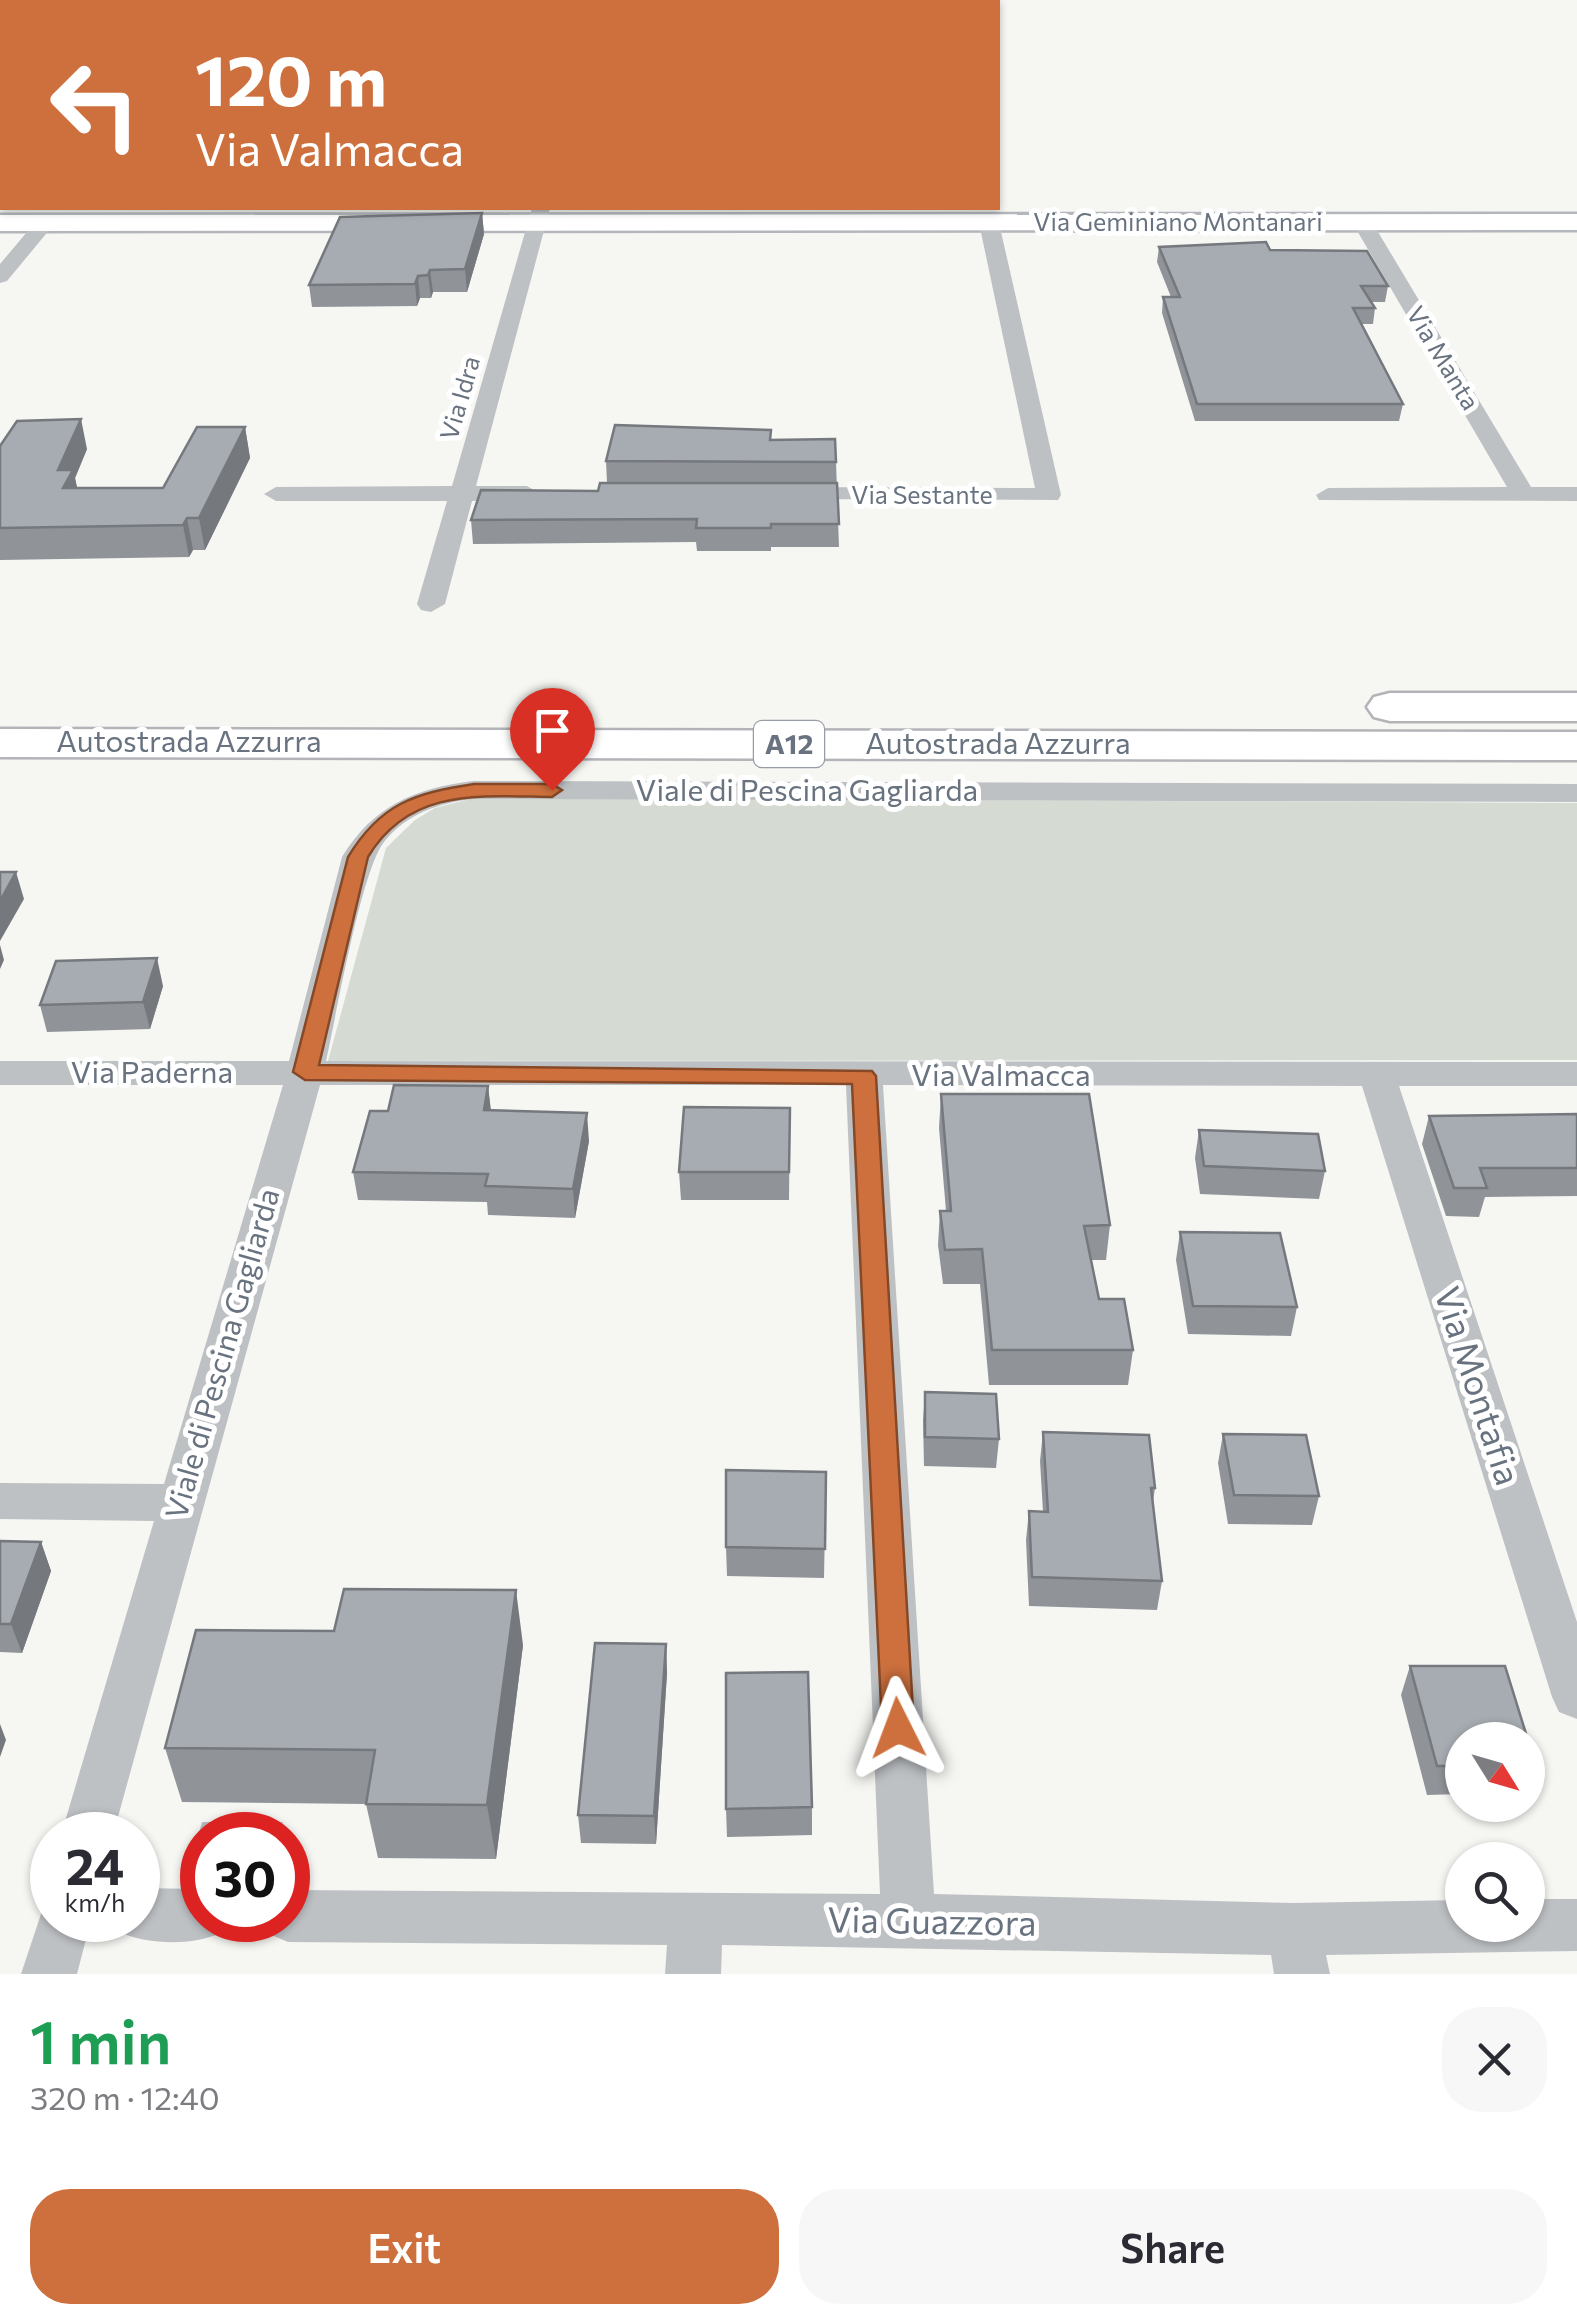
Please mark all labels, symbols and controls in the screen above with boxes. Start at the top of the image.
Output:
text: 120 m [195,35,387,120]
icon: left [30,40,160,170]
text: Via Valmacca [195,120,464,175]
street label: Via Geminiano Montanari [1033,206,1323,236]
street label: Via Manta [1401,300,1487,415]
street label: Via Idra [433,352,485,443]
street label: Via Sestante [851,479,993,509]
pin [510,688,595,791]
icon: arrive [525,703,580,758]
street label: Autostrada Azzurra [56,721,322,758]
road number: A12 [754,721,824,767]
street label: Autostrada Azzurra [865,723,1131,760]
street label: Viale di Pescina Gagliarda [636,770,978,807]
street label: Via Paderna [71,1052,233,1089]
street label: Via Valmacca [911,1055,1091,1092]
street label: Viale di Pescina Gagliarda [156,1184,286,1523]
street label: Via Montafia [1427,1281,1532,1490]
position arrow [846,1676,950,1780]
north arrow [1445,1722,1545,1822]
map controls [1445,1722,1545,1942]
speed limit sign: 30 [180,1812,310,1942]
text: 24 [66,1834,124,1895]
button: search [1445,1842,1545,1942]
text: km/h [65,1887,125,1917]
street label: Via Guazzora [827,1896,1037,1943]
text: 1 min [30,2003,171,2076]
button: close [1442,2007,1547,2112]
text: 320 m · 12:40 [30,2077,220,2117]
button: Exit [30,2189,779,2304]
button: Share [799,2189,1547,2304]

